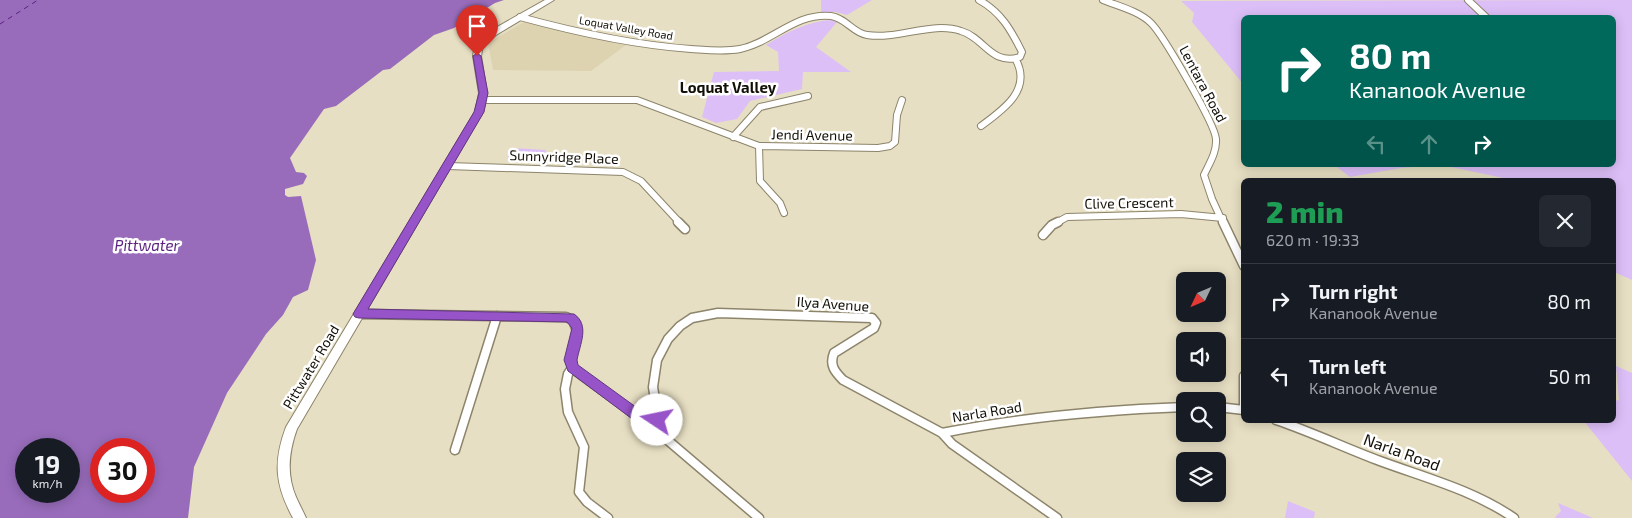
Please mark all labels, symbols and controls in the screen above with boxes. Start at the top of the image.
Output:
pin [456,5,498,56]
icon: arrive [463,12,491,40]
street label: Loquat Valley Road [578,13,674,42]
text: 80 m [1349,34,1431,76]
icon: right [1266,35,1331,100]
street label: Lentara Road [1176,42,1231,125]
text: Kananook Avenue [1349,76,1526,102]
district label: Loquat Valley [680,78,777,97]
street label: Jendi Avenue [771,125,853,144]
icon: left [1362,130,1390,158]
icon: ahead [1415,130,1443,158]
icon: right [1468,130,1496,158]
street label: Sunnyridge Place [509,146,619,167]
street label: Clive Crescent [1084,193,1174,212]
text: 2 min [1266,193,1344,229]
button: close [1539,195,1591,247]
text: 620 m · 19:33 [1266,230,1359,249]
water label: Pittwater [115,236,180,254]
north arrow [1176,272,1226,322]
map controls [1176,272,1226,502]
text: Turn right [1309,280,1397,303]
icon: right [1266,287,1294,315]
text: 80 m [1547,290,1591,313]
street label: Ilya Avenue [796,293,870,315]
text: Kananook Avenue [1309,303,1438,322]
street label: Pittwater Road [279,322,342,412]
button: sound [1176,332,1226,382]
text: Turn left [1309,355,1386,378]
icon: left [1266,362,1294,390]
text: 50 m [1548,365,1591,388]
text: Kananook Avenue [1309,378,1438,397]
button: search [1176,392,1226,442]
position arrow [630,393,682,445]
street label: Narla Road [951,398,1023,425]
street label: Narla Road [1361,429,1443,474]
speed limit sign: 30 [90,438,155,503]
text: 19 [35,449,60,479]
button: layers [1176,452,1226,502]
text: km/h [33,476,62,490]

